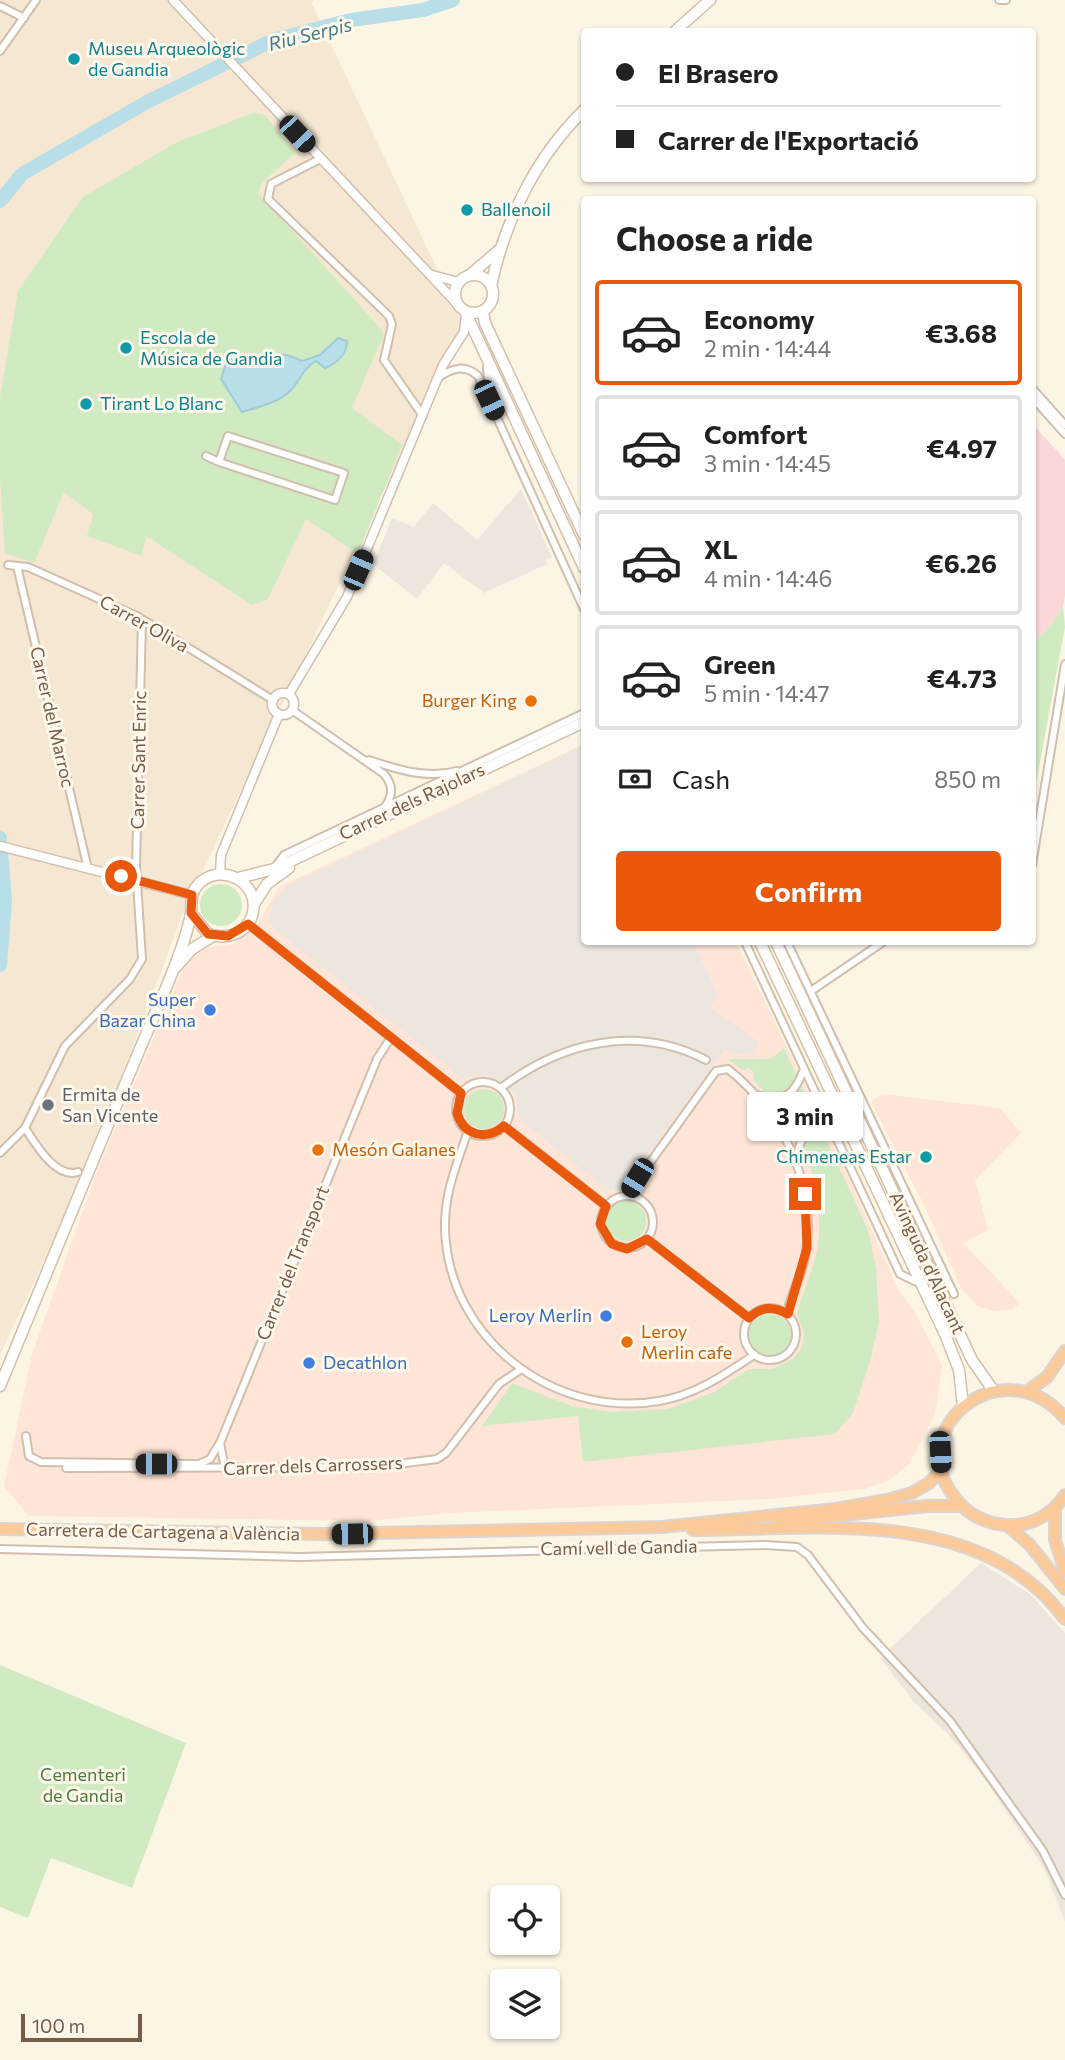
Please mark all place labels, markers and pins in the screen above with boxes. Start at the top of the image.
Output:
place label: Museu Arqueològic de Gandia [88,37,245,80]
marker: Museu Arqueològic de Gandia [66,51,82,67]
place label: Ballenoil [481,198,551,220]
marker: Ballenoil [459,202,475,218]
place label: Escola de Música de Gandia [140,326,283,369]
marker: Escola de Música de Gandia [118,340,134,356]
place label: Tirant Lo Blanc [100,392,223,414]
marker: Tirant Lo Blanc [78,396,94,412]
place label: Burger King [422,689,517,711]
marker: Burger King [523,693,539,709]
place label: Super Bazar China [99,988,196,1031]
marker: Super Bazar China [202,1002,218,1018]
place label: Ermita de San Vicente [62,1083,158,1126]
marker: Ermita de San Vicente [40,1097,56,1113]
place label: Mesón Galanes [332,1138,456,1160]
marker: Mesón Galanes [310,1142,326,1158]
place label: Chimeneas Estar [776,1145,912,1167]
marker: Chimeneas Estar [918,1149,934,1165]
place label: Leroy Merlin [489,1304,592,1326]
marker: Leroy Merlin [598,1308,614,1324]
place label: Leroy Merlin cafe [641,1320,732,1363]
marker: Leroy Merlin cafe [619,1334,635,1350]
place label: Decathlon [323,1351,407,1373]
marker: Decathlon [301,1355,317,1371]

